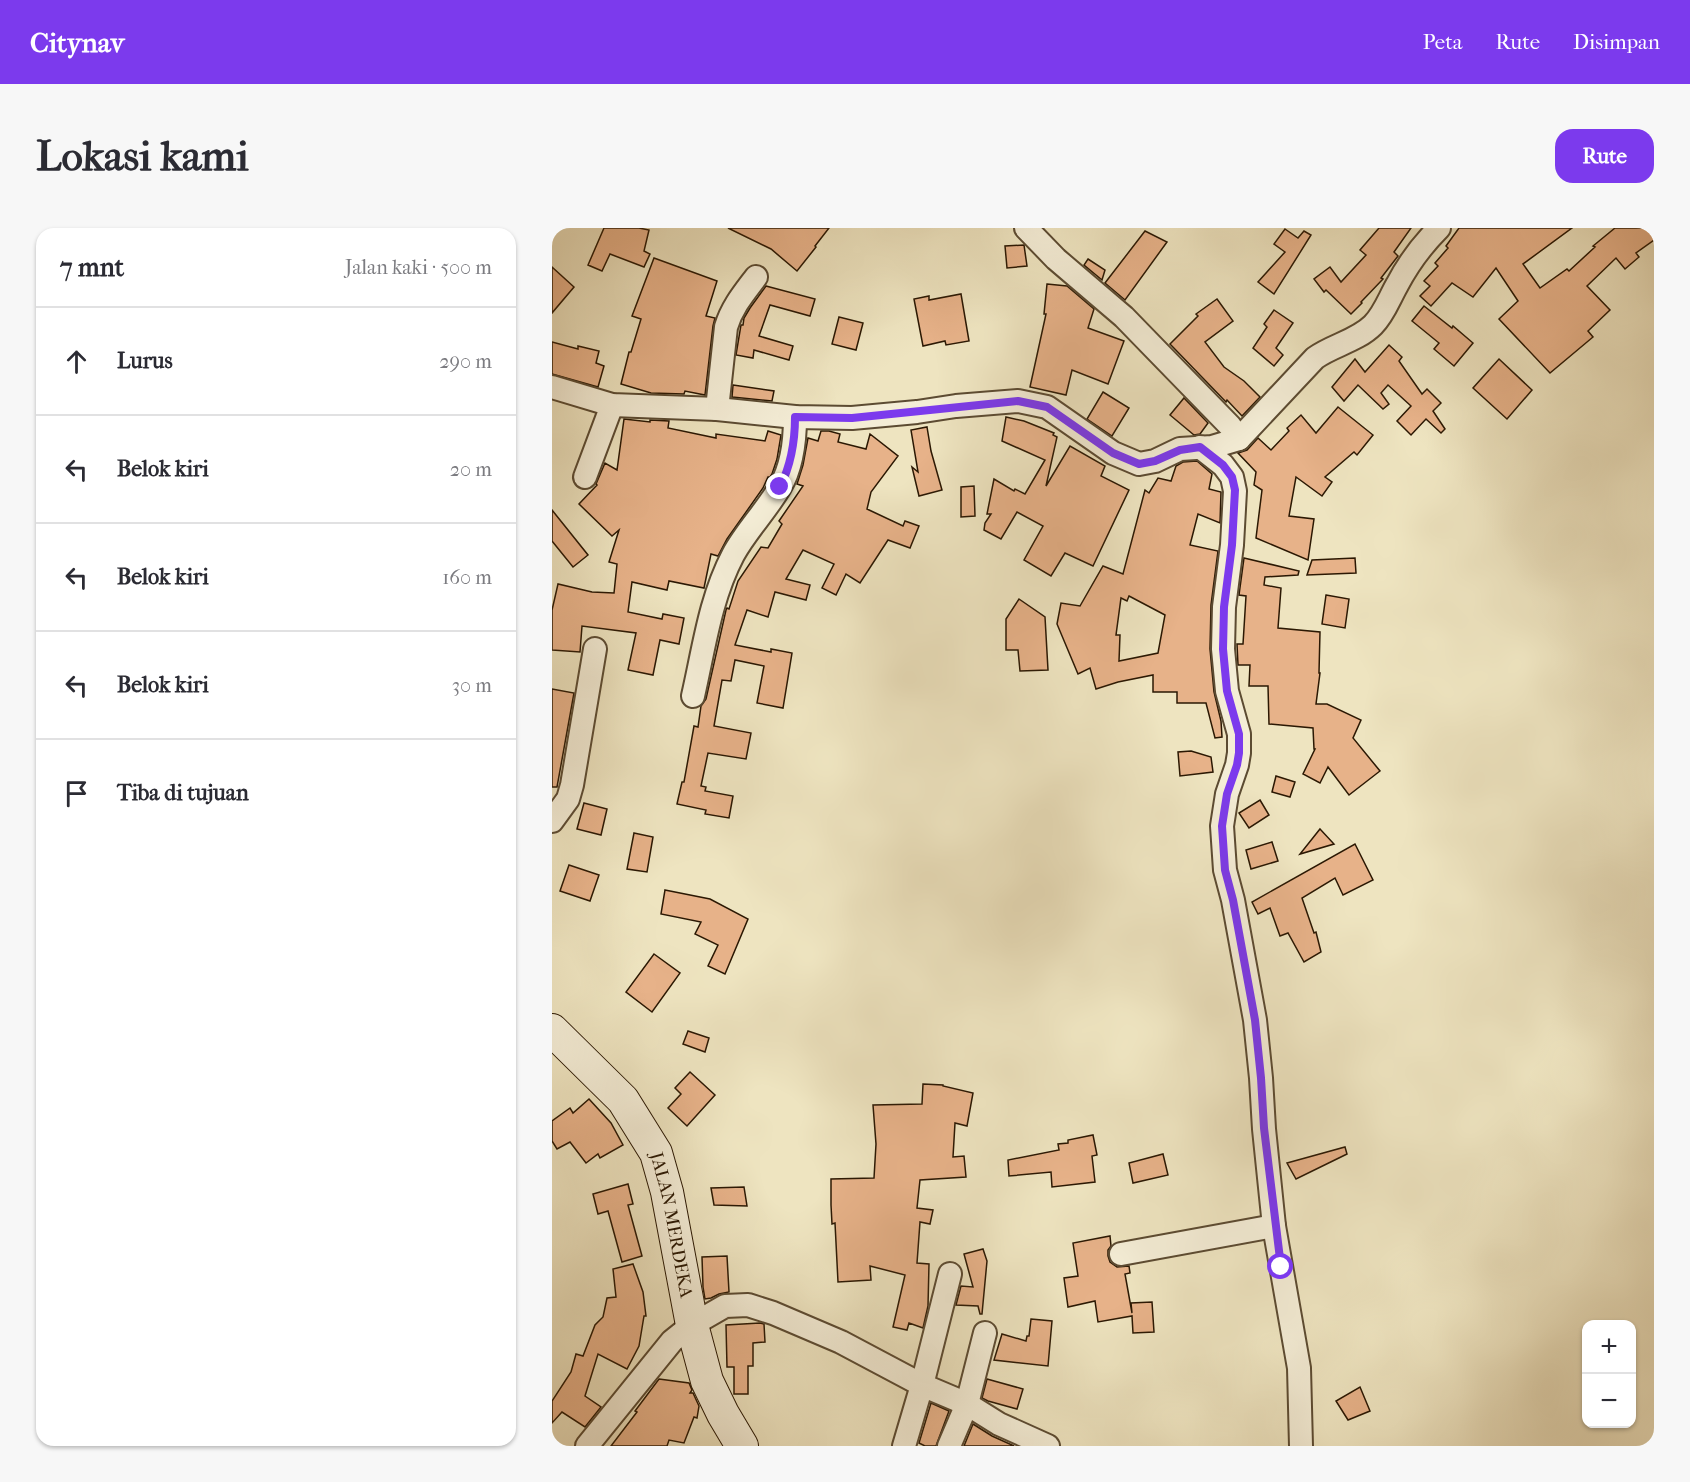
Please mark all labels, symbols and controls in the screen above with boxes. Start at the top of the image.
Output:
text: Citynav [30,26,124,59]
text: Peta [1423,30,1462,54]
text: Rute [1495,30,1540,54]
text: Disimpan [1573,30,1660,54]
button: Rute [1555,129,1654,183]
text: Lokasi kami [36,132,249,181]
text: 7 mnt [60,252,124,283]
text: Jalan kaki · 500 m [345,256,492,279]
icon: ahead [60,345,93,378]
text: Lurus [117,348,173,374]
text: 290 m [439,350,492,373]
icon: left [60,453,93,486]
text: Belok kiri [117,456,209,482]
text: 20 m [450,458,492,481]
route end [766,473,792,499]
icon: left [60,561,93,594]
text: Belok kiri [117,564,209,590]
text: 160 m [442,566,492,589]
icon: left [60,669,93,702]
text: Belok kiri [117,672,209,698]
text: 30 m [452,674,492,697]
icon: arrive [60,777,93,810]
text: Tiba di tujuan [117,780,249,806]
street label: JALAN MERDEKA [645,1148,697,1300]
route start [1267,1253,1293,1279]
map controls [1582,1320,1636,1428]
button: + [1582,1320,1636,1374]
button: − [1582,1374,1636,1428]

